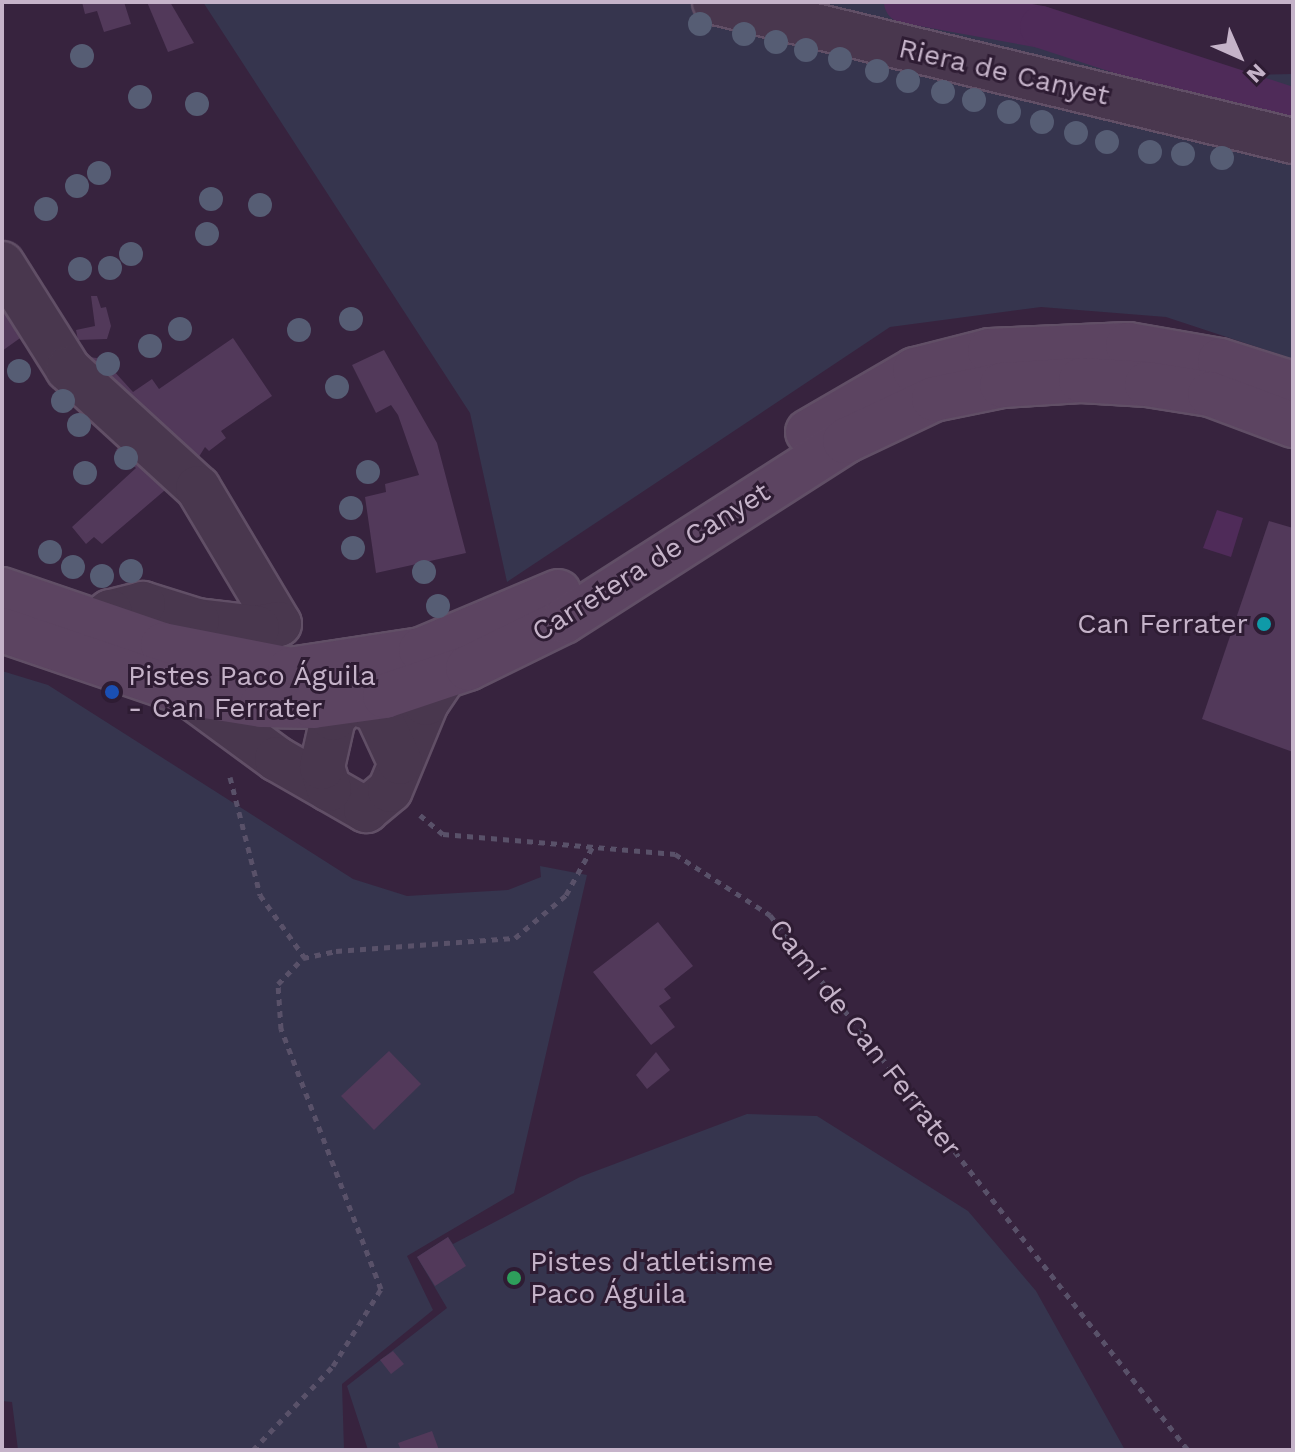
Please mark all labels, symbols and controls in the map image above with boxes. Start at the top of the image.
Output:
north arrow [1199,16,1279,96]
street label: Riera de Canyet [895,31,1113,113]
text: N [1242,59,1271,88]
street label: Carretera de Canyet [526,475,776,649]
place label: Can Ferrater [1077,607,1248,641]
marker: Can Ferrater [1255,615,1273,633]
place label: Pistes Paco Águila - Can Ferrater [128,659,377,725]
marker: Pistes Paco Águila - Can Ferrater [103,683,121,701]
street label: Camí de Can Ferrater [762,912,968,1164]
place label: Pistes d'atletisme Paco Águila [530,1245,773,1311]
marker: Pistes d'atletisme Paco Águila [505,1269,523,1287]

